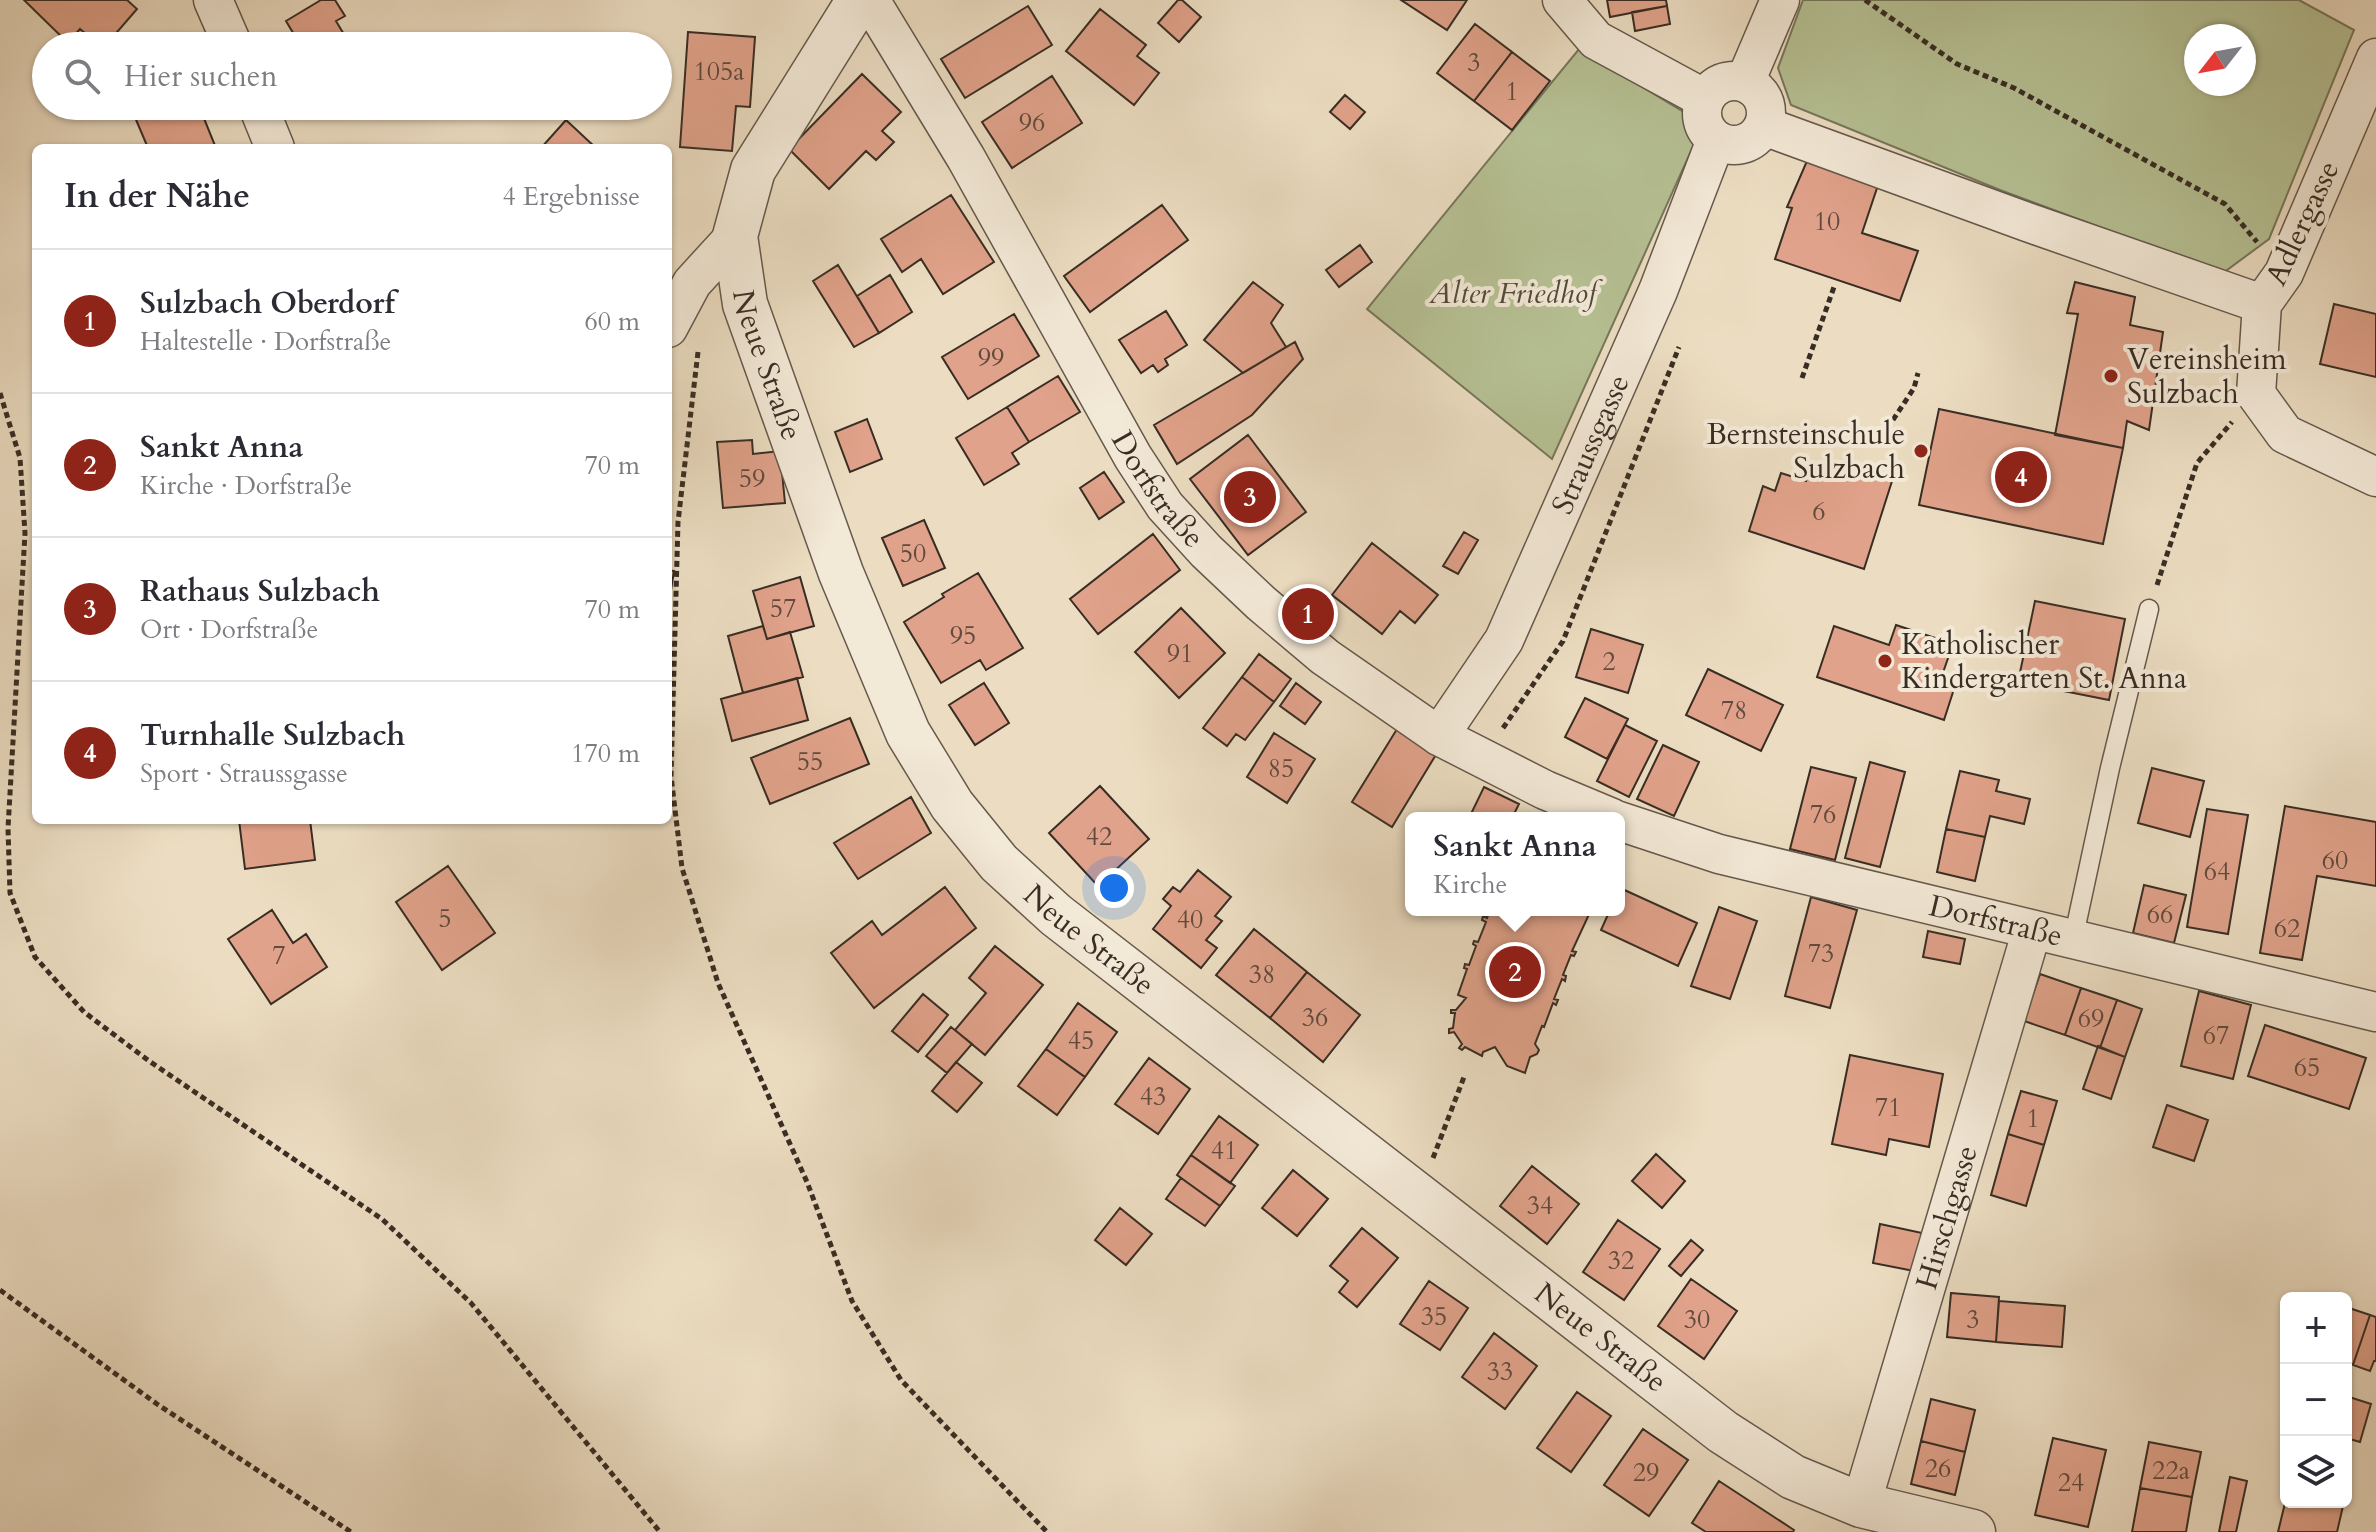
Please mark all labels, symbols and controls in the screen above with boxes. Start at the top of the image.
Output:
north arrow [2184,24,2256,96]
search box [32,32,672,120]
house number: 3 [1467,45,1481,80]
icon: search [60,54,104,98]
house number: 105a [693,54,745,89]
text: Hier suchen [124,56,277,97]
house number: 1 [1505,74,1519,109]
house number: 96 [1019,105,1045,140]
street label: Adlergasse [2256,154,2349,292]
text: In der Nähe [64,173,250,219]
text: 4 Ergebnisse [503,179,640,214]
house number: 10 [1814,204,1840,239]
park label: Alter Friedhof [1428,273,1603,314]
text: Sulzbach Oberdorf [140,283,395,324]
street label: Neue Straße [722,287,812,446]
text: 1 [83,304,97,339]
text: 60 m [584,304,640,339]
text: Haltestelle · Dorfstraße [140,324,391,359]
place label: Vereinsheim Sulzbach [2127,339,2287,414]
house number: 99 [978,340,1004,375]
marker: Vereinsheim Sulzbach [2102,367,2120,385]
street label: Straussgasse [1542,368,1640,521]
place label: Bernsteinschule Sulzbach [1706,414,1906,489]
street label: Dorfstraße [1101,424,1213,557]
text: Sankt Anna [140,427,304,468]
marker: Bernsteinschule Sulzbach [1912,442,1930,460]
pin: 4 [1995,447,2047,507]
text: 2 [83,448,97,483]
text: 70 m [584,448,640,483]
house number: 59 [739,461,765,496]
pin: 3 [1224,467,1276,527]
text: Kirche · Dorfstraße [140,468,352,503]
house number: 6 [1812,494,1826,529]
house number: 50 [900,536,926,571]
text: Rathaus Sulzbach [140,571,380,612]
pin: 1 [1282,584,1334,644]
house number: 57 [770,591,796,626]
text: 3 [83,592,97,627]
text: 70 m [584,592,640,627]
text: Ort · Dorfstraße [140,612,318,647]
house number: 95 [950,618,976,653]
place label: Katholischer Kindergarten St. Anna [1901,624,2187,699]
house number: 91 [1167,636,1193,671]
house number: 2 [1602,644,1616,679]
marker: Katholischer Kindergarten St. Anna [1876,652,1894,670]
house number: 78 [1721,693,1747,728]
text: Turnhalle Sulzbach [140,715,405,756]
text: 4 [83,736,97,771]
text: 170 m [571,736,640,771]
house number: 55 [797,744,823,779]
house number: 85 [1268,751,1294,786]
text: Sport · Straussgasse [140,756,348,791]
house number: 76 [1810,797,1836,832]
popup [1405,812,1625,916]
house number: 42 [1086,819,1112,854]
text: Sankt Anna [1433,826,1597,867]
house number: 60 [2322,843,2348,878]
house number: 64 [2204,854,2230,889]
text: Kirche [1433,867,1507,902]
your location [1094,868,1134,908]
street label: Neue Straße [1014,875,1163,1005]
street label: Dorfstraße [1925,885,2066,957]
house number: 66 [2147,897,2173,932]
house number: 5 [438,901,452,936]
house number: 40 [1177,902,1203,937]
house number: 62 [2274,911,2300,946]
house number: 73 [1808,936,1834,971]
house number: 7 [272,938,286,973]
pin: 2 [1489,942,1541,1002]
house number: 38 [1249,957,1275,992]
house number: 36 [1302,1000,1328,1035]
house number: 69 [2078,1001,2104,1036]
house number: 67 [2203,1018,2229,1053]
house number: 45 [1068,1023,1094,1058]
house number: 65 [2294,1050,2320,1085]
house number: 43 [1140,1079,1166,1114]
house number: 71 [1875,1090,1901,1125]
house number: 1 [2026,1101,2040,1136]
house number: 41 [1211,1133,1237,1168]
street label: Hirschgasse [1906,1141,1988,1294]
house number: 34 [1527,1188,1553,1223]
house number: 32 [1608,1243,1634,1278]
street label: Neue Straße [1526,1273,1675,1402]
map controls [2280,1292,2352,1508]
button: + [2280,1292,2352,1364]
house number: 35 [1421,1299,1447,1334]
house number: 30 [1684,1302,1710,1337]
house number: 3 [1966,1302,1980,1337]
house number: 33 [1487,1354,1513,1389]
button: − [2280,1364,2352,1436]
button: layers [2280,1436,2352,1508]
house number: 26 [1925,1451,1951,1486]
house number: 22a [2152,1453,2190,1488]
house number: 29 [1633,1455,1659,1490]
house number: 24 [2058,1465,2084,1500]

